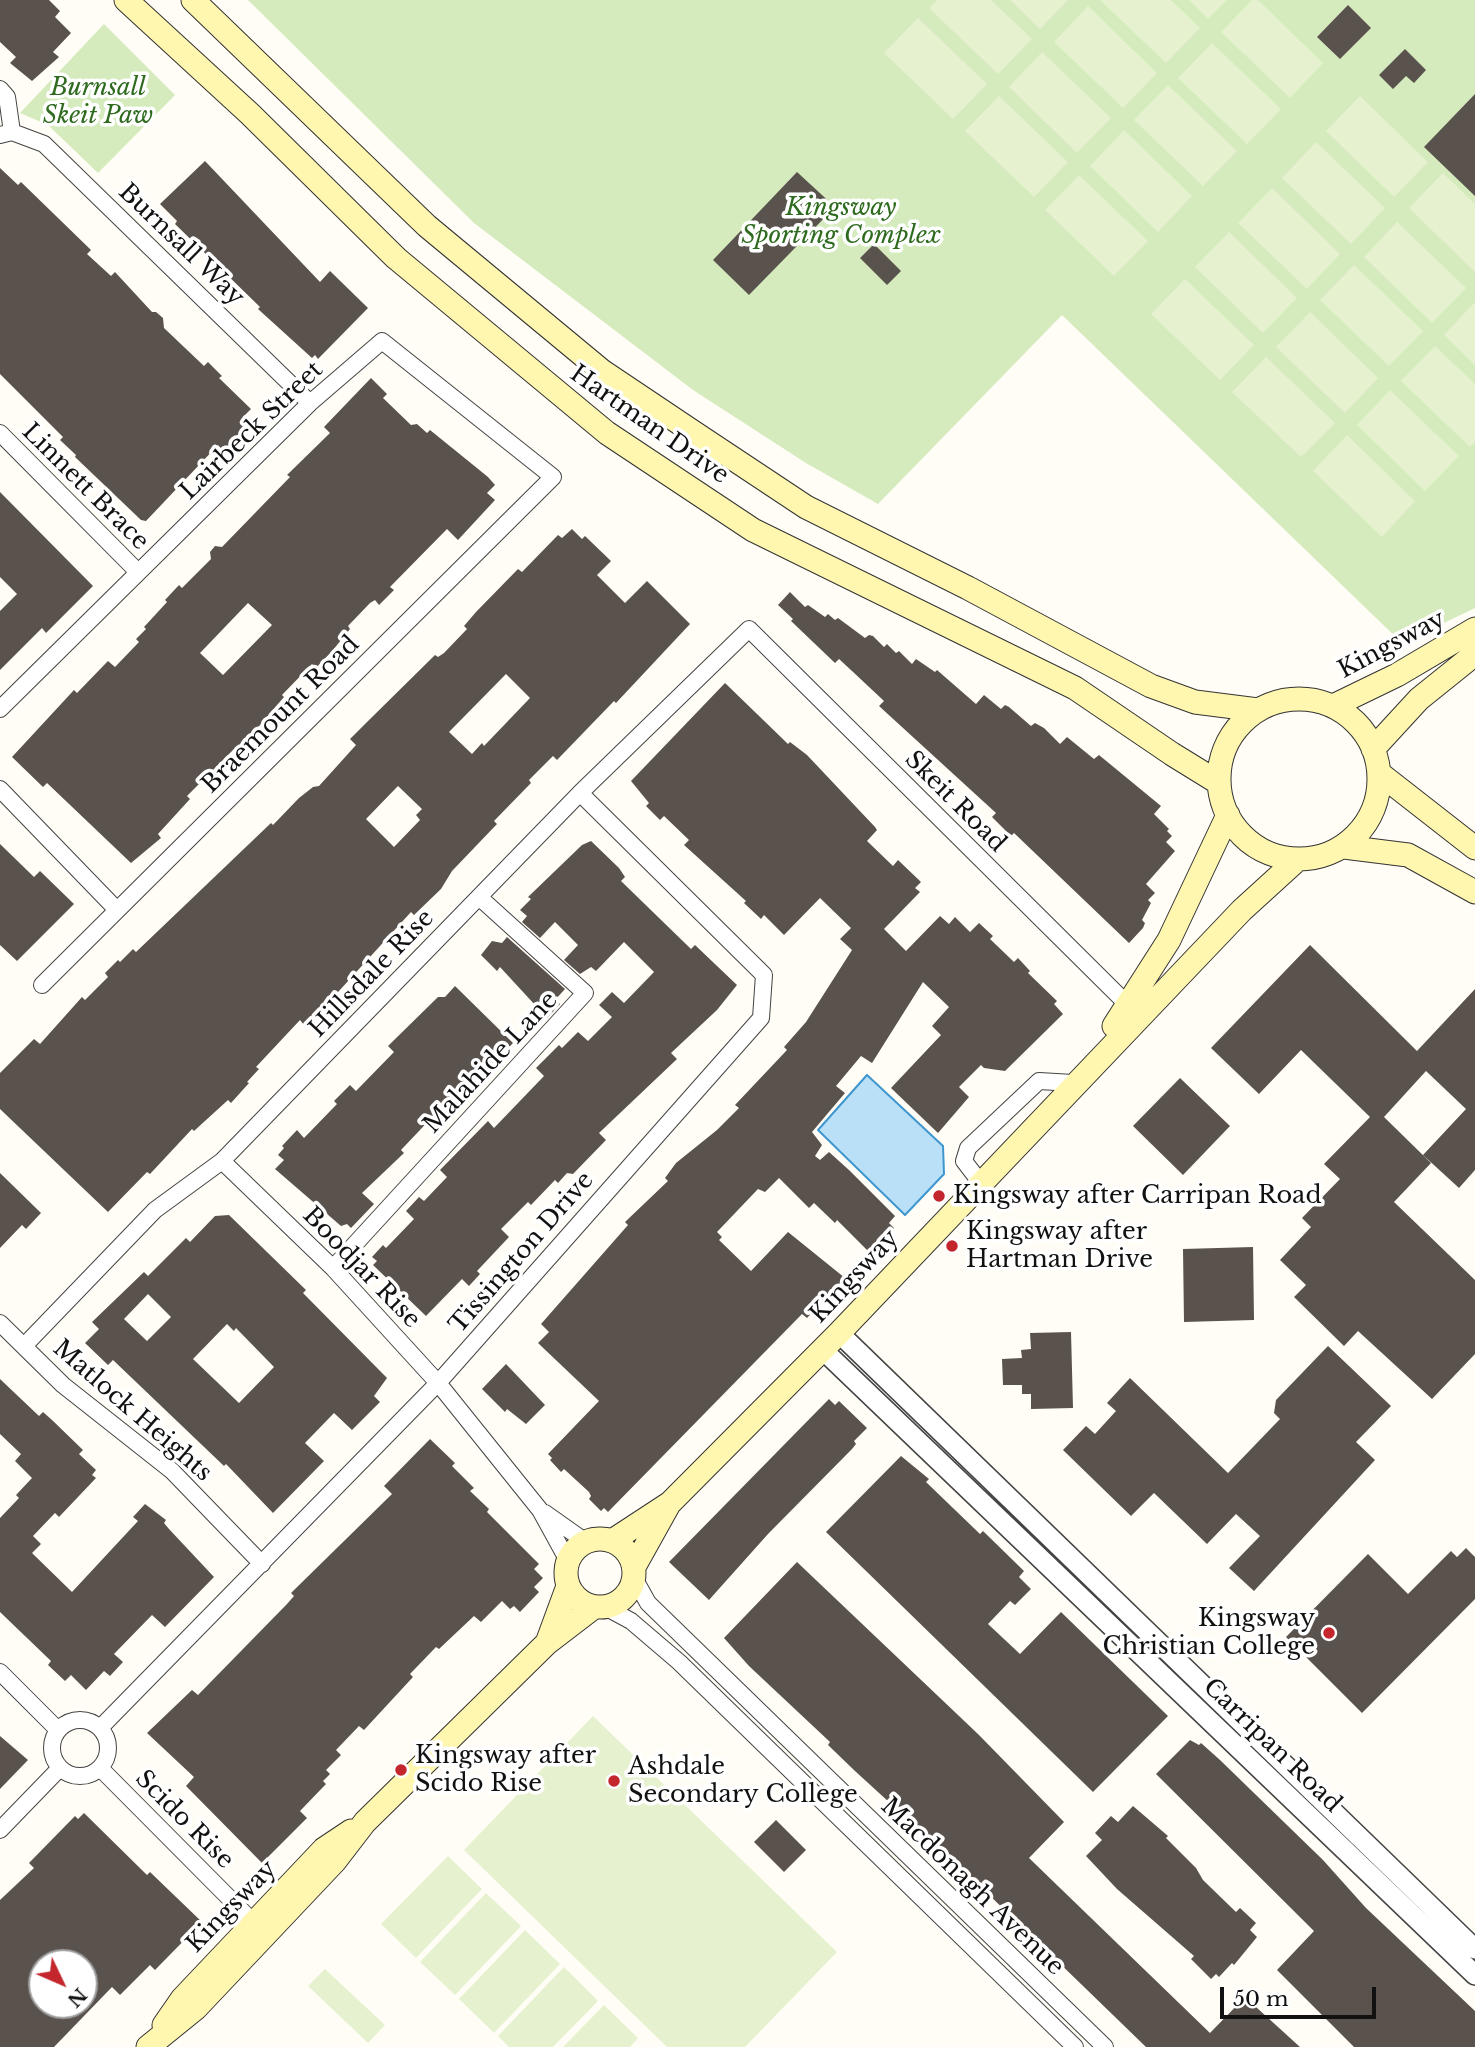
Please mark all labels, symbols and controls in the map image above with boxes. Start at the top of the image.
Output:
park label: Burnsall Skeit Paw [43,74,153,130]
street label: Burnsall Way [112,178,250,312]
park label: Kingsway Sporting Complex [741,194,941,250]
street label: Lairbeck Street [175,356,329,506]
street label: Hartman Drive [564,360,734,490]
street label: Linnett Brace [16,418,154,556]
street label: Kingsway [1334,605,1450,685]
street label: Braemount Road [196,630,366,800]
street label: Skeit Road [898,745,1012,859]
street label: Hillsdale Rise [304,904,440,1044]
street label: Malahide Lane [418,986,564,1140]
street label: Tissington Drive [444,1166,600,1340]
place label: Kingsway after Carripan Road [953,1182,1322,1210]
marker: Kingsway after Carripan Road [931,1188,947,1204]
street label: Boodjar Rise [296,1202,426,1334]
place label: Kingsway after Hartman Drive [966,1218,1153,1274]
street label: Kingsway [805,1224,905,1330]
marker: Kingsway after Hartman Drive [944,1238,960,1254]
street label: Matlock Heights [47,1334,217,1488]
place label: Kingsway Christian College [1102,1605,1315,1661]
marker: Kingsway Christian College [1321,1625,1337,1641]
street label: Carripan Road [1197,1673,1347,1819]
place label: Kingsway after Scido Rise [415,1742,596,1798]
place label: Ashdale Secondary College [628,1753,858,1809]
marker: Kingsway after Scido Rise [393,1762,409,1778]
street label: Scido Rise [129,1765,239,1875]
marker: Ashdale Secondary College [606,1773,622,1789]
street label: Macdonagh Avenue [875,1792,1069,1982]
street label: Kingsway [181,1855,283,1959]
north arrow [28,1949,98,2019]
scale bar [1223,1974,1379,2018]
text: N [63,1983,92,2012]
text: 50 m [1233,1986,1288,2012]

